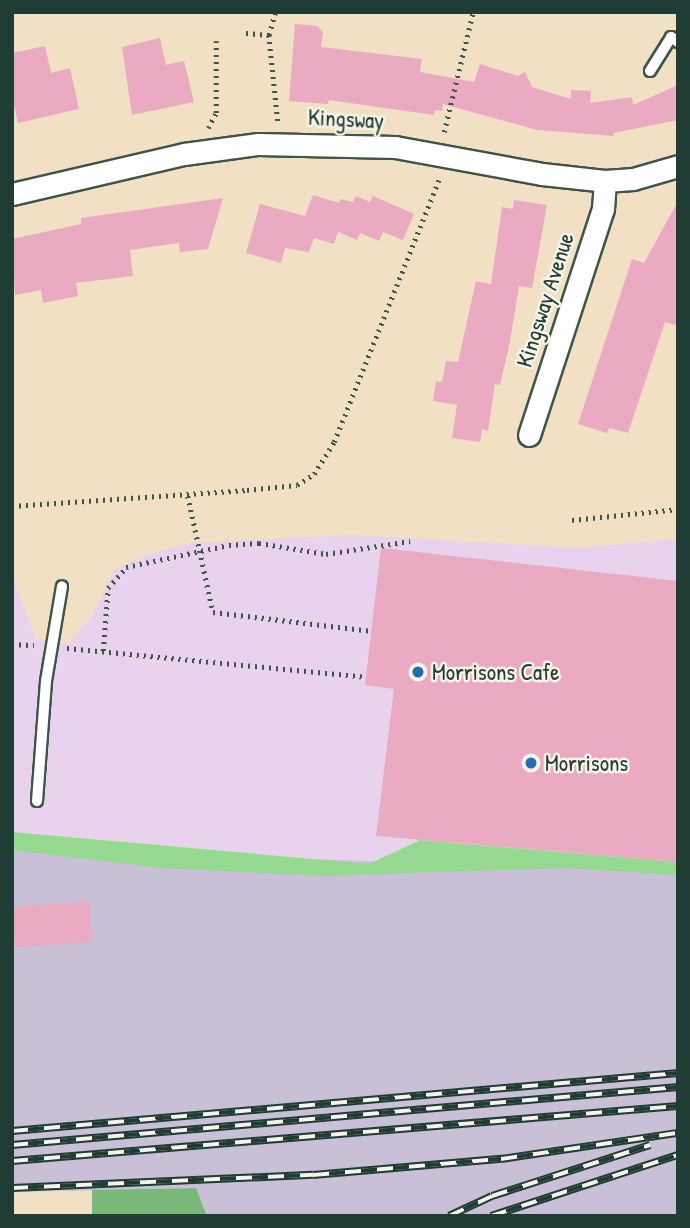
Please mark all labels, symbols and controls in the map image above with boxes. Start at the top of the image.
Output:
street label: Kingsway [307,103,385,135]
street label: Kingsway Avenue [510,229,580,371]
place label: Morrisons Cafe [432,658,560,686]
marker: Morrisons Cafe [410,664,426,680]
place label: Morrisons [545,749,628,777]
marker: Morrisons [523,755,539,771]

